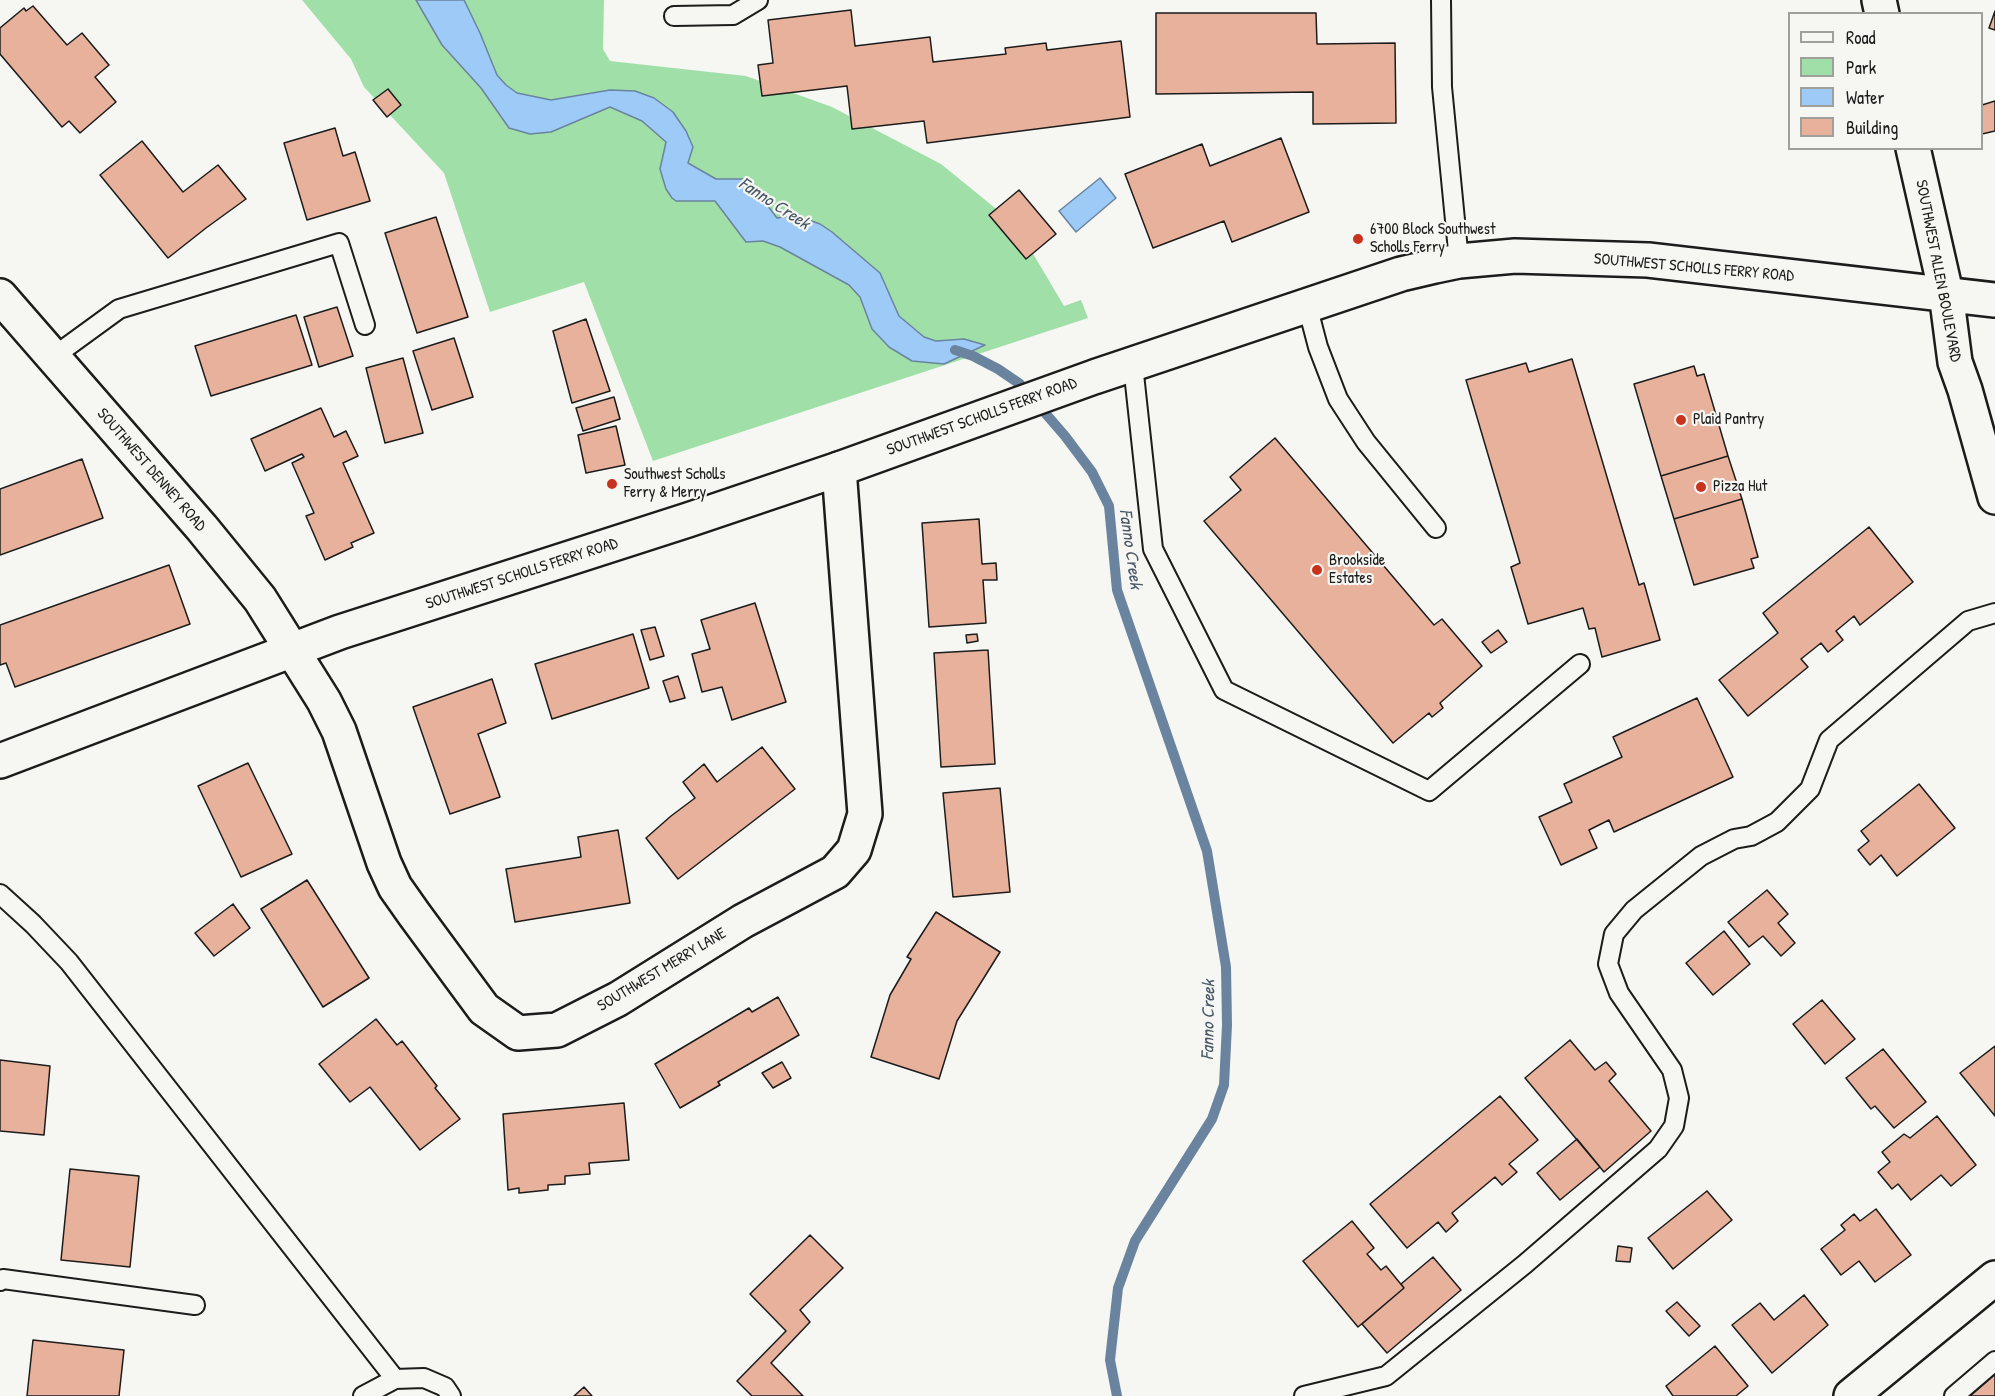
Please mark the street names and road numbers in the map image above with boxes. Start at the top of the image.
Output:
street label: SOUTHWEST ALLEN BOULEVARD [1911,178,1965,364]
street label: SOUTHWEST SCHOLLS FERRY ROAD [1593,250,1795,286]
street label: SOUTHWEST SCHOLLS FERRY ROAD [884,374,1080,460]
street label: SOUTHWEST DENNEY ROAD [92,405,210,535]
street label: SOUTHWEST SCHOLLS FERRY ROAD [424,534,620,614]
street label: SOUTHWEST MERRY LANE [594,924,730,1016]

